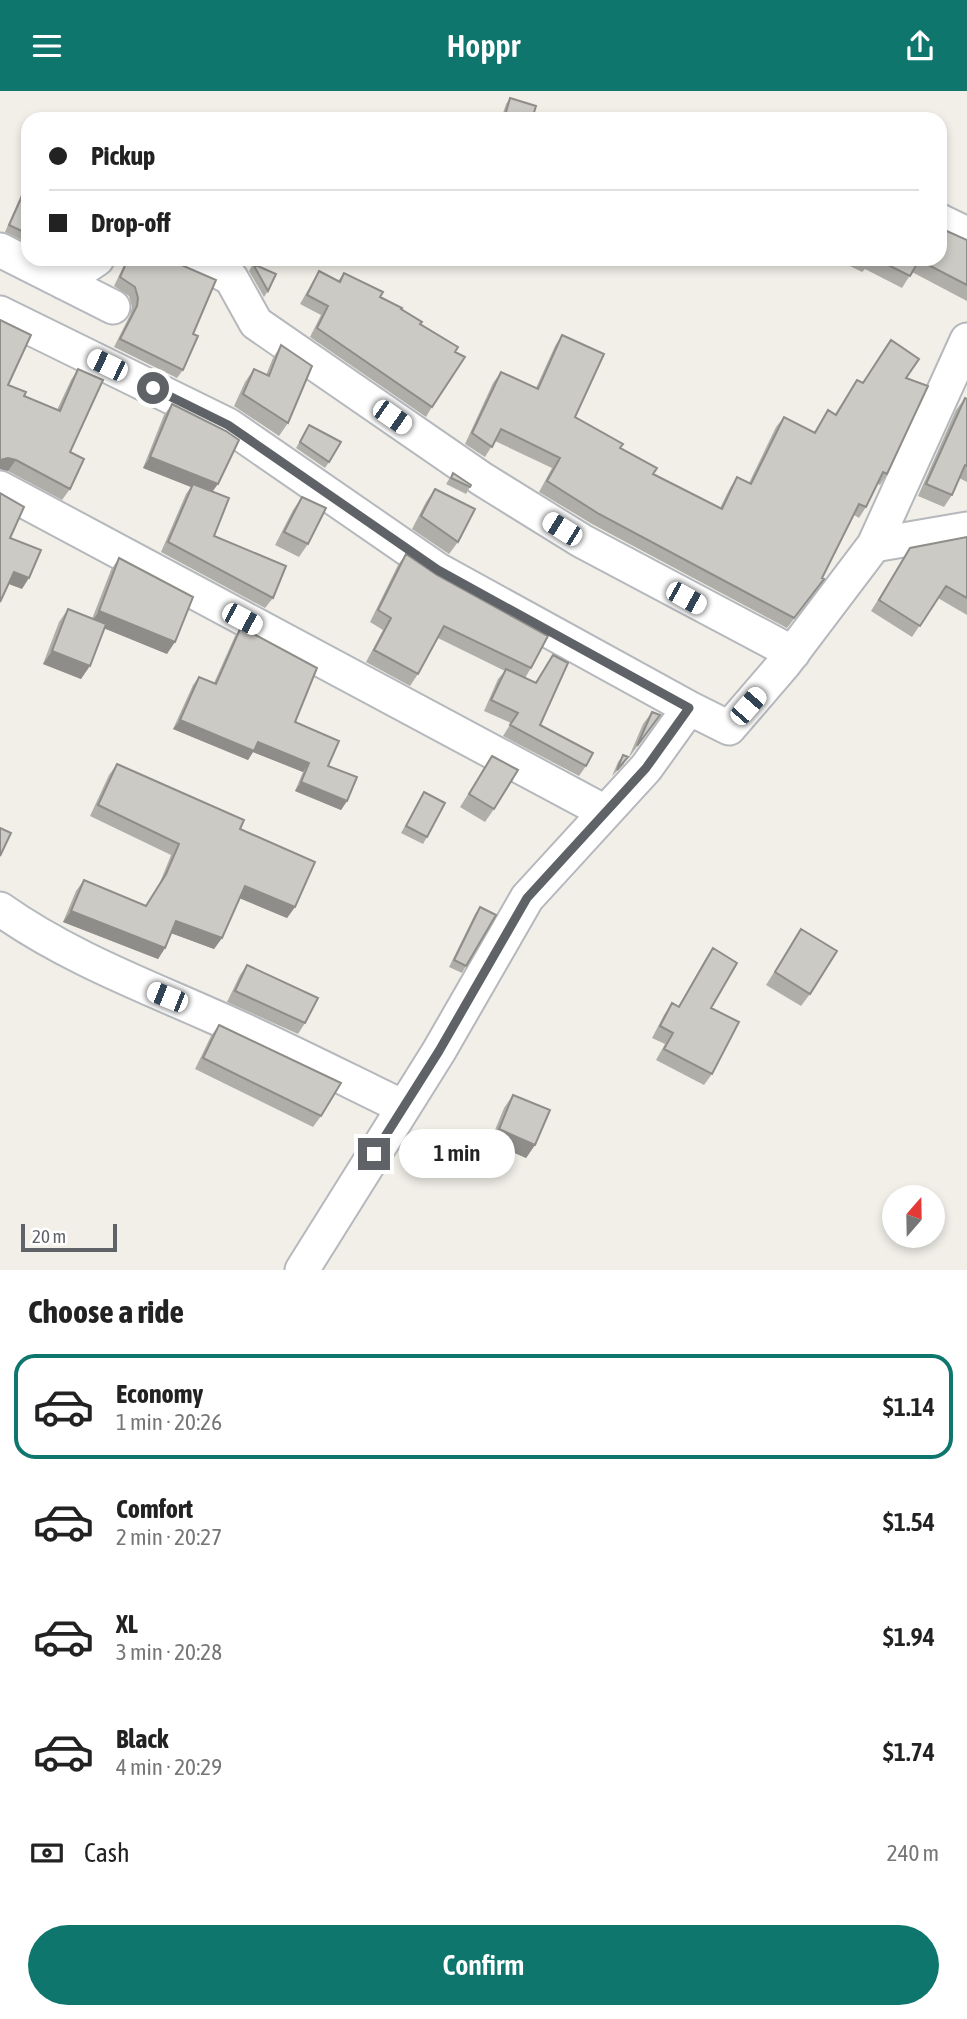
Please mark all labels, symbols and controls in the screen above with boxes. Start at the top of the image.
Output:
icon: menu [28,27,66,65]
text: Hoppr [447,27,520,64]
icon: share [901,27,939,65]
text: Pickup [91,141,155,171]
text: Drop-off [91,208,171,238]
car [84,346,131,384]
route start [137,372,169,404]
car [369,396,416,438]
car [539,509,586,549]
car [663,579,710,617]
car [219,600,266,638]
car [727,683,770,729]
car [144,979,191,1015]
callout: 1 min [398,1129,514,1179]
route end [358,1138,390,1170]
text: 1 min [434,1140,480,1166]
north arrow [882,1185,945,1248]
map controls [882,1185,945,1248]
scale bar [21,1221,117,1253]
text: 20 m [32,1225,66,1247]
text: Choose a ride [28,1293,184,1330]
icon: car [32,1375,95,1438]
text: Economy [116,1379,203,1409]
text: $1.14 [883,1392,935,1422]
text: 1 min · 20:26 [116,1409,222,1435]
icon: car [32,1490,95,1553]
text: Comfort [116,1494,193,1524]
text: $1.54 [883,1507,935,1537]
text: 2 min · 20:27 [116,1524,222,1550]
icon: car [32,1605,95,1668]
text: XL [116,1609,138,1639]
text: $1.94 [883,1622,935,1652]
text: 3 min · 20:28 [116,1639,222,1665]
icon: car [32,1720,95,1783]
text: Black [116,1724,168,1754]
text: $1.74 [883,1737,935,1767]
text: 4 min · 20:29 [116,1754,222,1780]
icon: cash [28,1834,66,1872]
text: Cash [84,1838,130,1868]
text: 240 m [887,1840,939,1866]
button: Confirm [28,1925,939,2005]

